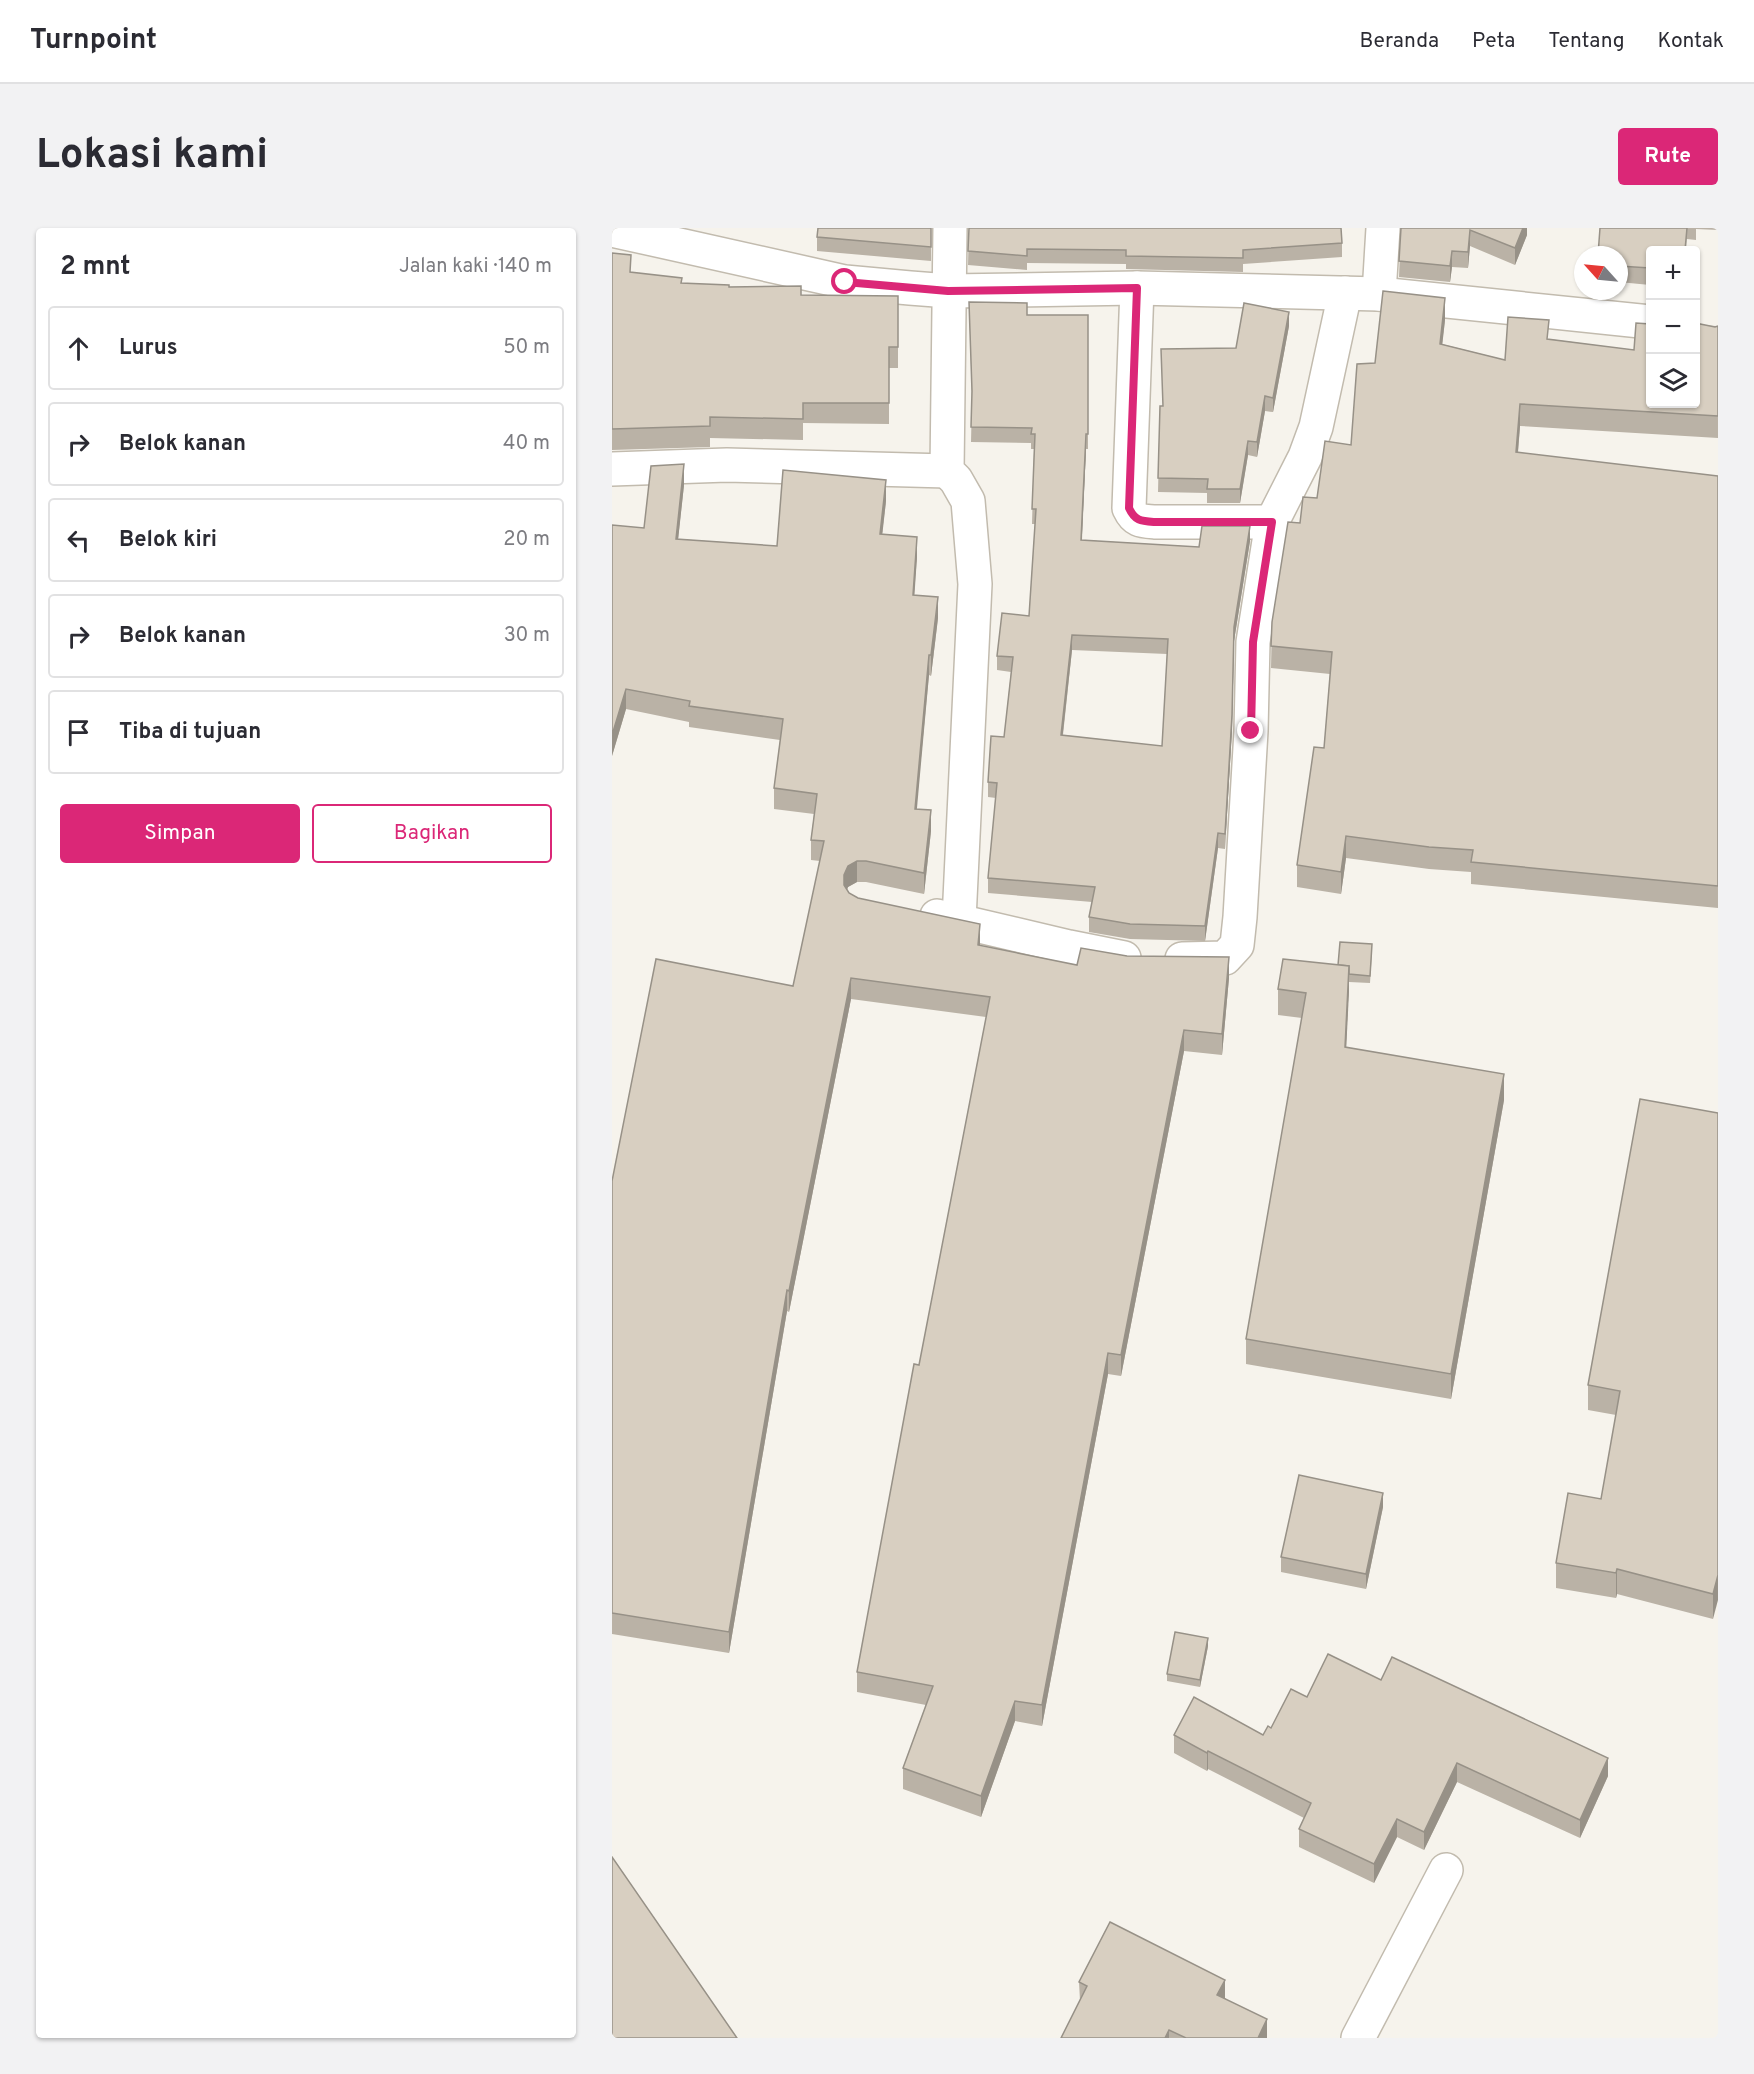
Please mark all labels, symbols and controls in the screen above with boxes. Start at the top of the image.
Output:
text: Turnpoint [30,23,157,59]
text: Beranda [1360,28,1439,55]
text: Peta [1472,28,1515,55]
text: Tentang [1548,28,1625,55]
text: Kontak [1658,28,1724,55]
button: Rute [1618,128,1718,185]
text: Lokasi kami [36,130,268,183]
north arrow [1574,246,1628,300]
map controls [1646,246,1700,408]
button: + [1646,246,1700,300]
text: 2 mnt [60,251,131,284]
text: Jalan kaki · 140 m [399,254,552,280]
route start [831,268,857,294]
button: − [1646,300,1700,354]
icon: ahead [62,332,95,365]
text: Lurus [119,335,178,362]
text: 50 m [503,335,550,361]
button: layers [1646,354,1700,408]
icon: right [62,428,95,461]
text: Belok kanan [119,431,246,458]
text: 40 m [503,431,550,457]
icon: left [62,524,95,557]
text: Belok kiri [119,527,217,554]
text: 20 m [503,527,550,553]
icon: right [62,620,95,653]
text: Belok kanan [119,623,246,650]
text: 30 m [504,623,550,649]
icon: arrive [62,716,95,749]
route end [1237,717,1263,743]
text: Tiba di tujuan [119,719,261,746]
button: Simpan [60,804,300,863]
button: Bagikan [312,804,552,863]

